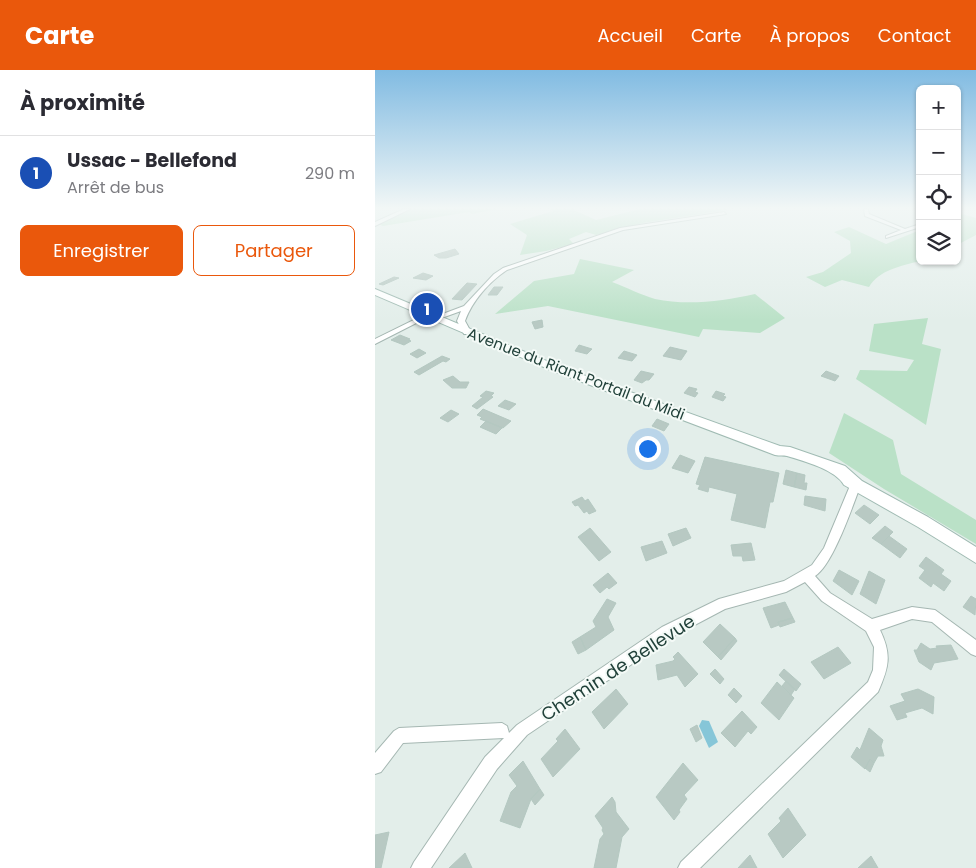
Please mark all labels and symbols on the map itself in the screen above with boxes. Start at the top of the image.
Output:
pin: 1 [411,290,443,328]
street label: Avenue du Riant Portail du Midi [465,322,688,425]
your location [635,436,661,462]
street label: Chemin de Bellevue [536,608,700,727]

